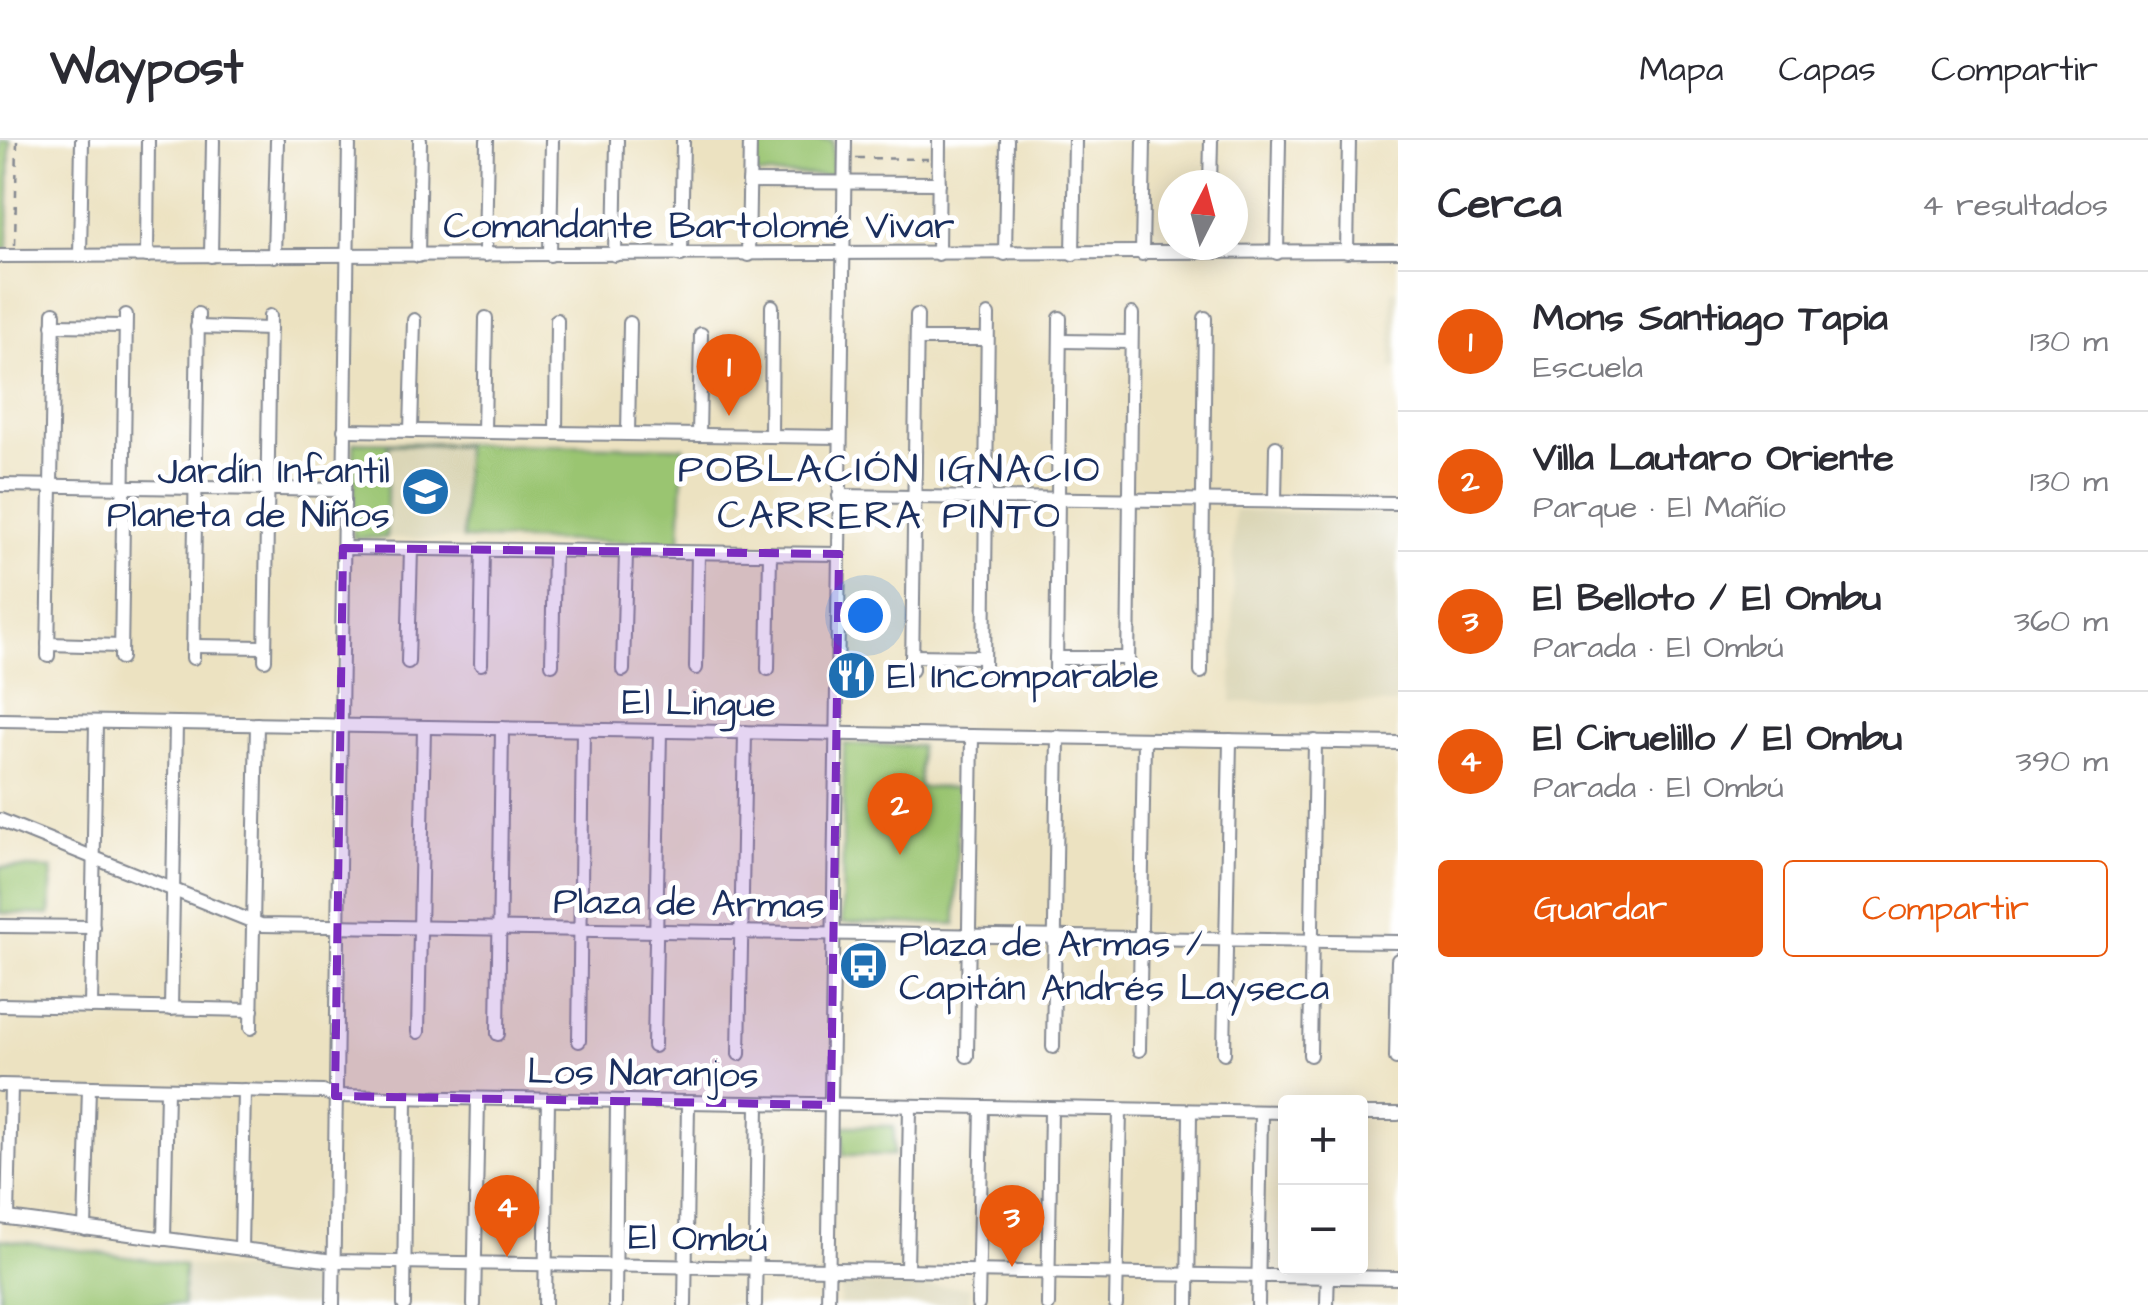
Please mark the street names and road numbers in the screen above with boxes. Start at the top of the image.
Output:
street label: Comandante Bartolomé Vivar [443,201,955,253]
street label: El Lingue [621,677,777,731]
street label: Plaza de Armas [553,876,825,932]
street label: Los Naranjos [527,1046,759,1102]
street label: El Ombú [628,1212,768,1266]

